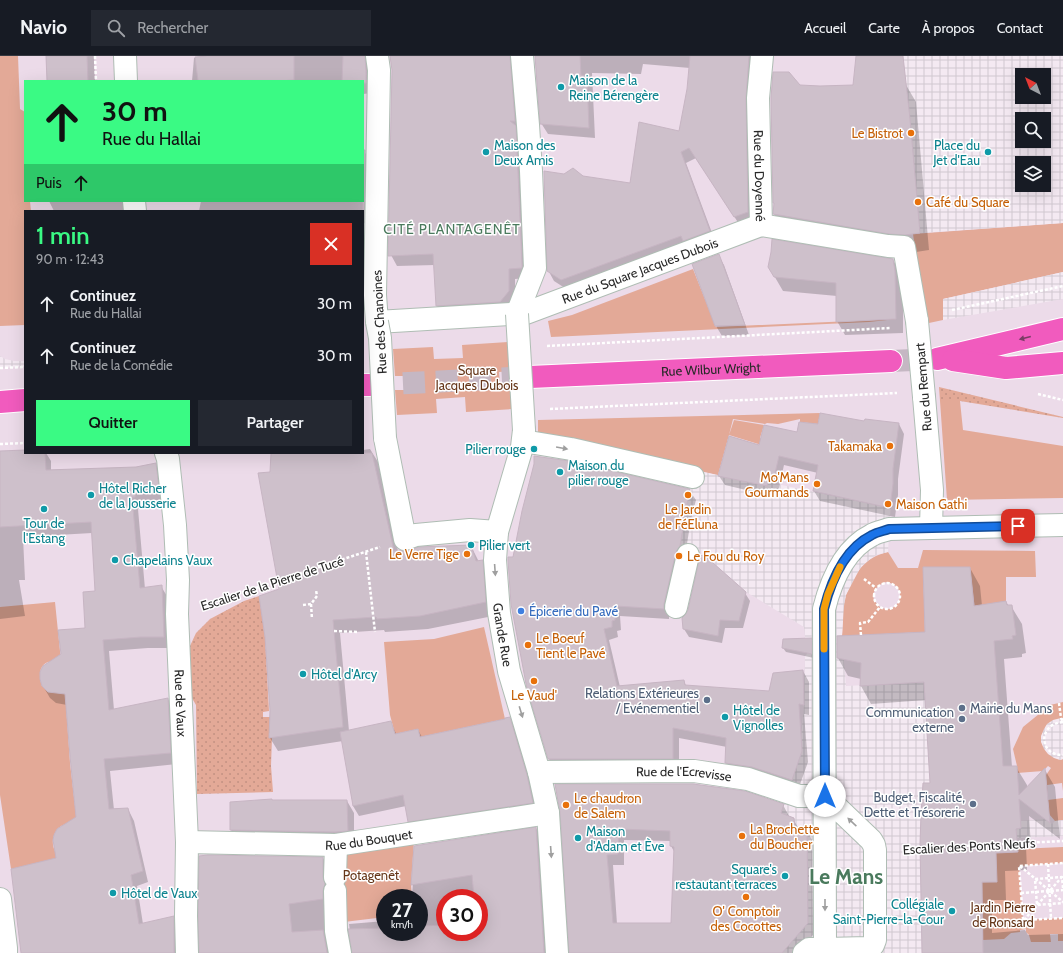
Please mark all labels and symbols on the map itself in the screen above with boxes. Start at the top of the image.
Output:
north arrow [1015,68,1051,104]
place label: Maison de la Reine Bérengère [569,72,659,103]
marker: Maison de la Reine Bérengère [556,82,566,92]
place label: Le Bistrot [851,125,904,141]
marker: Le Bistrot [906,128,916,138]
street label: Rue du Doyenné [751,130,769,222]
place label: Maison des Deux Amis [494,137,556,168]
place label: Place du Jet d'Eau [932,137,980,168]
marker: Maison des Deux Amis [481,147,491,157]
marker: Place du Jet d'Eau [983,147,993,157]
place label: Café du Square [926,194,1010,210]
marker: Café du Square [913,197,923,207]
district label: CITÉ PLANTAGENÊT [383,220,521,238]
street label: Rue du Square Jacques Dubois [559,234,721,307]
street label: Rue des Chanoines [368,269,390,374]
one-way arrow [1019,336,1031,342]
street label: Rue du Rempart [911,342,935,432]
street label: Rue Wilbur Wright [661,359,762,379]
park label: Square Jacques Dubois [435,362,519,393]
place label: Takamaka [828,438,883,454]
place label: Pilier rouge [465,441,526,457]
marker: Takamaka [885,441,895,451]
marker: Pilier rouge [529,444,539,454]
one-way arrow [556,445,568,451]
place label: Maison du pilier rouge [568,457,629,488]
marker: Maison du pilier rouge [555,467,565,477]
place label: Mo'Mans Gourmands [745,469,810,500]
marker: Mo'Mans Gourmands [812,479,822,489]
place label: Hôtel Richer de la Jousserie [99,480,176,511]
marker: Hôtel Richer de la Jousserie [86,490,96,500]
marker: Le Jardin de FéEluna [683,490,693,500]
place label: Maison Gathi [896,496,967,512]
marker: Maison Gathi [883,499,893,509]
place label: Le Jardin de FéEluna [658,501,719,532]
marker: Tour de l'Estang [39,504,49,514]
pin [1001,509,1035,543]
place label: Tour de l'Estang [23,515,66,546]
place label: Pilier vert [479,537,531,553]
marker: Pilier vert [466,540,476,550]
place label: Le Verre Tige [389,546,459,562]
place label: Le Fou du Roy [687,548,765,564]
marker: Le Verre Tige [462,549,472,559]
marker: Le Fou du Roy [674,551,684,561]
place label: Chapelains Vaux [123,552,213,568]
street label: Escalier de la Pierre de Tucé [198,552,346,614]
marker: Chapelains Vaux [110,555,120,565]
one-way arrow [492,564,499,576]
street label: Grande Rue [490,602,516,668]
place label: Épicerie du Pavé [529,602,618,619]
marker: Épicerie du Pavé [516,606,526,616]
place label: Le Boeuf Tient le Pavé [536,630,606,661]
marker: Le Boeuf Tient le Pavé [523,640,533,650]
place label: Hôtel d'Arcy [311,666,378,682]
street label: Rue de Vaux [171,669,190,738]
marker: Hôtel d'Arcy [298,669,308,679]
marker: Le Vaud' [529,676,539,686]
place label: Relations Extérieures / Evénementiel [585,685,700,716]
place label: Le Vaud' [511,687,557,703]
marker: Relations Extérieures / Evénementiel [702,695,712,705]
place label: Mairie du Mans [970,700,1053,716]
place label: Hôtel de Vignolles [733,702,784,733]
marker: Mairie du Mans [957,703,967,713]
place label: Communication externe [866,704,954,735]
one-way arrow [518,706,524,718]
marker: Hôtel de Vignolles [720,712,730,722]
marker: Communication externe [957,714,967,724]
street label: Rue de l'Ecrevisse [636,763,733,785]
position arrow [804,775,846,817]
place label: Budget, Fiscalité, Dette et Trésorerie [864,789,965,820]
place label: Le chaudron de Salem [574,790,642,821]
marker: Budget, Fiscalité, Dette et Trésorerie [968,799,978,809]
marker: Le chaudron de Salem [561,800,571,810]
one-way arrow [847,817,857,827]
place label: La Brochette du Boucher [750,821,820,852]
place label: Maison d'Adam et Ève [586,823,665,854]
street label: Rue du Bouquet [325,826,414,853]
marker: La Brochette du Boucher [737,831,747,841]
marker: Maison d'Adam et Ève [573,833,583,843]
street label: Escalier des Ponts Neufs [902,835,1036,857]
one-way arrow [547,846,554,858]
place label: Square's restautant terraces [675,861,778,892]
district label: Le Mans [809,864,883,889]
park label: Potagenêt [343,867,400,883]
marker: Square's restautant terraces [780,871,790,881]
place label: Hôtel de Vaux [121,885,198,901]
marker: Hôtel de Vaux [108,888,118,898]
speed limit sign: 30 [436,889,488,941]
marker: O' Comptoir des Cocottes [741,892,751,902]
place label: Collégiale Saint-Pierre-la-Cour [833,896,945,927]
one-way arrow [822,899,828,912]
park label: Jardin Pierre de Ronsard [969,899,1036,930]
place label: O' Comptoir des Cocottes [711,903,782,934]
marker: Collégiale Saint-Pierre-la-Cour [947,906,957,916]

